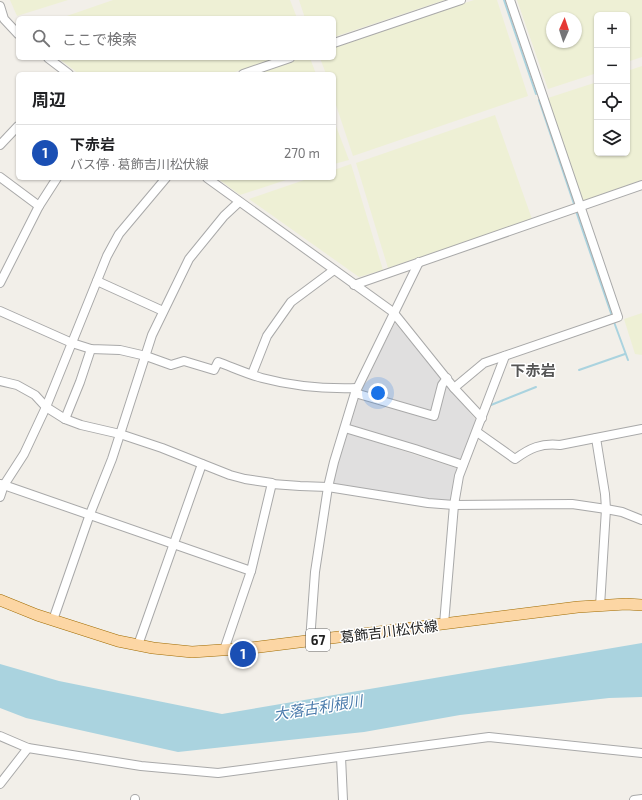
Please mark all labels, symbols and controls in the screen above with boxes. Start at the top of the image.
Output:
north arrow [546,12,582,48]
map controls [594,12,630,156]
button: + [594,12,630,48]
search box [16,16,336,60]
icon: search [30,27,52,49]
text: ここで検索 [62,30,137,48]
button: − [594,48,630,84]
button: locate [594,84,630,120]
text: 周辺 [32,89,66,109]
button: layers [594,120,630,156]
text: 下赤岩 [70,135,115,153]
text: 1 [42,145,48,161]
text: 270 m [284,145,320,161]
text: バス停 · 葛飾吉川松伏線 [70,156,209,172]
district label: 下赤岩 [510,361,556,379]
your location [368,383,388,403]
street label: 葛飾吉川松伏線 [339,617,439,645]
road number: 67 [306,629,330,651]
pin: 1 [230,639,256,669]
water label: 大落古利根川 [272,691,366,723]

